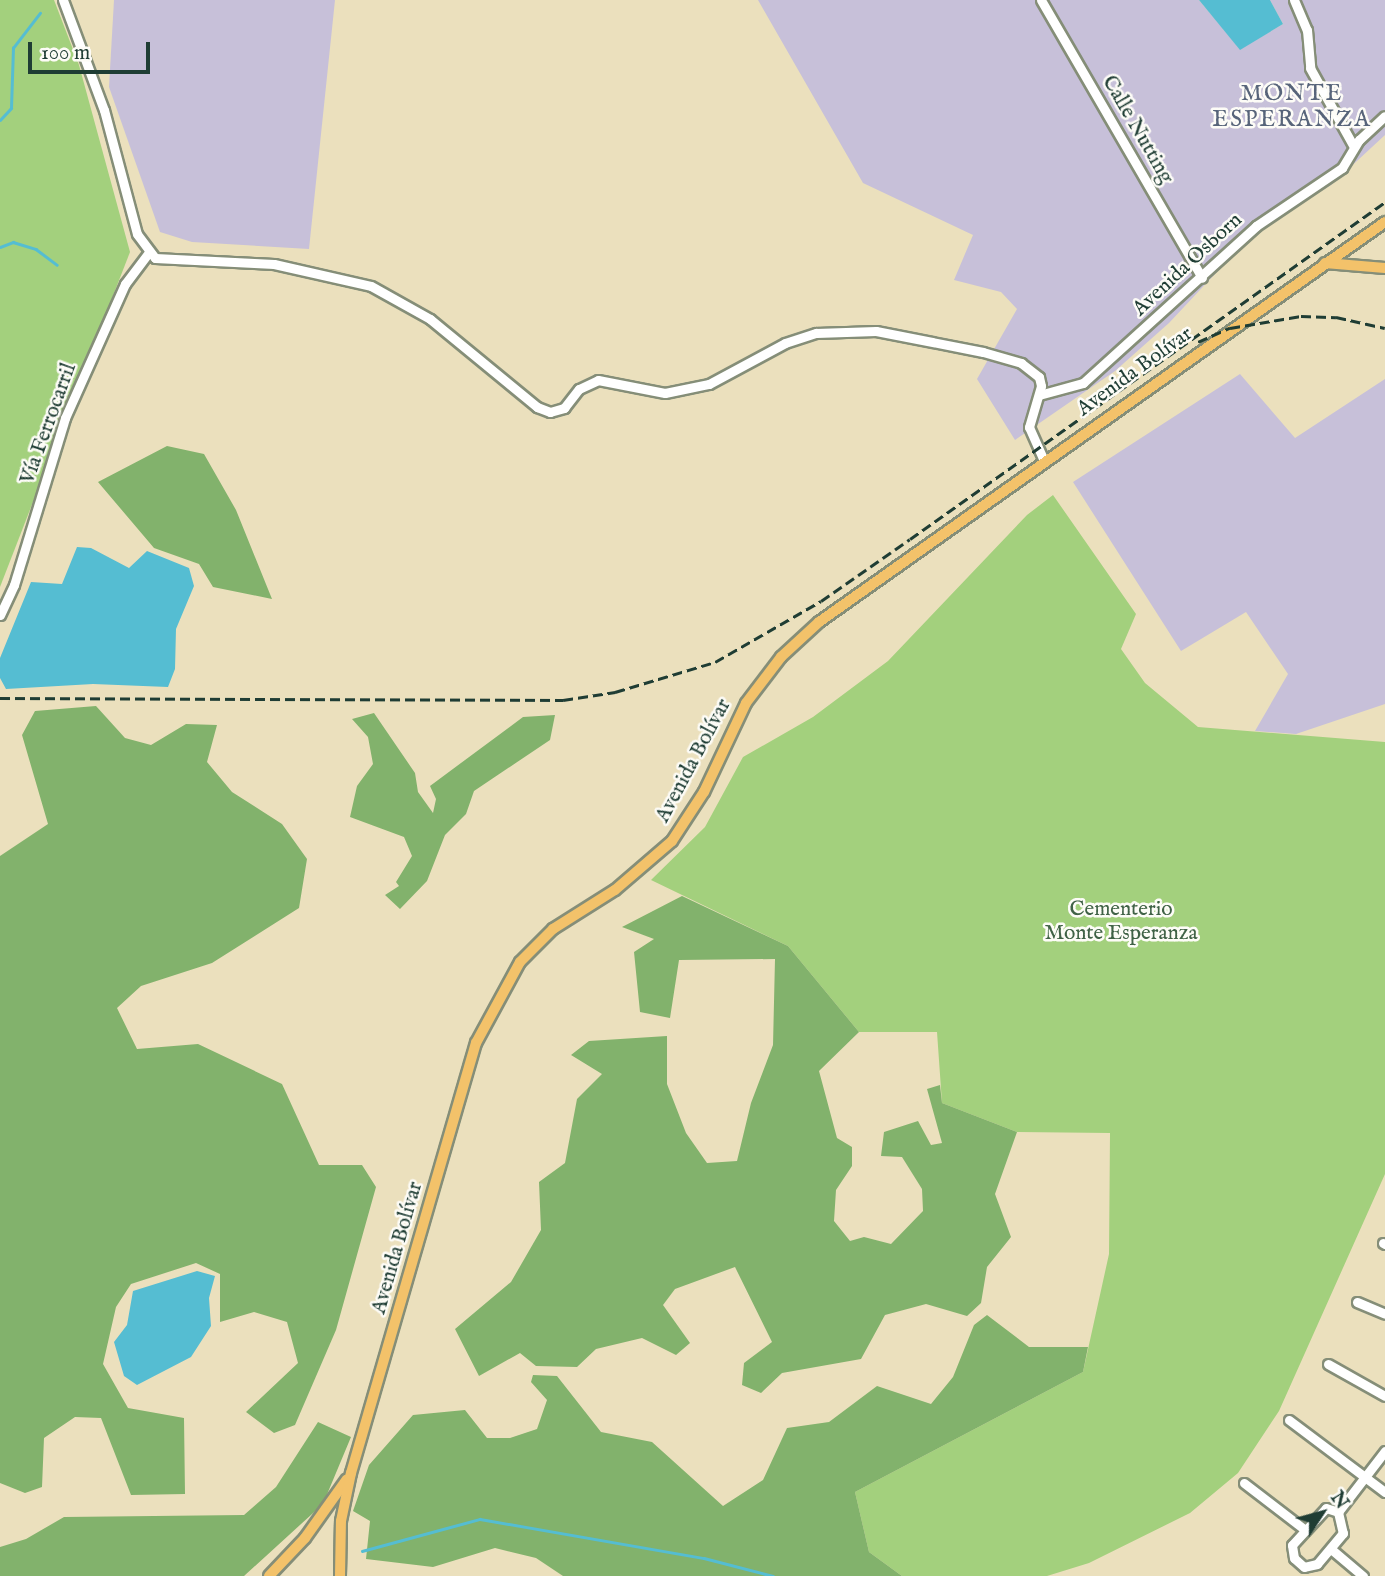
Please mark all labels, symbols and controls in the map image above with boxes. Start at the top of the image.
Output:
scale bar [32,28,154,72]
text: 100 m [41,40,90,67]
street label: Calle Nutting [1096,71,1178,189]
district label: MONTE ESPERANZA [1213,80,1371,134]
street label: Avenida Osborn [1128,208,1248,322]
street label: Avenida Bolívar [1072,322,1198,422]
street label: Vía Ferrocarril [15,360,83,488]
street label: Avenida Bolívar [651,695,737,827]
park label: Cementerio Monte Esperanza [1044,897,1198,947]
street label: Avenida Bolívar [367,1179,429,1317]
north arrow [1287,1478,1357,1548]
text: N [1324,1487,1354,1514]

